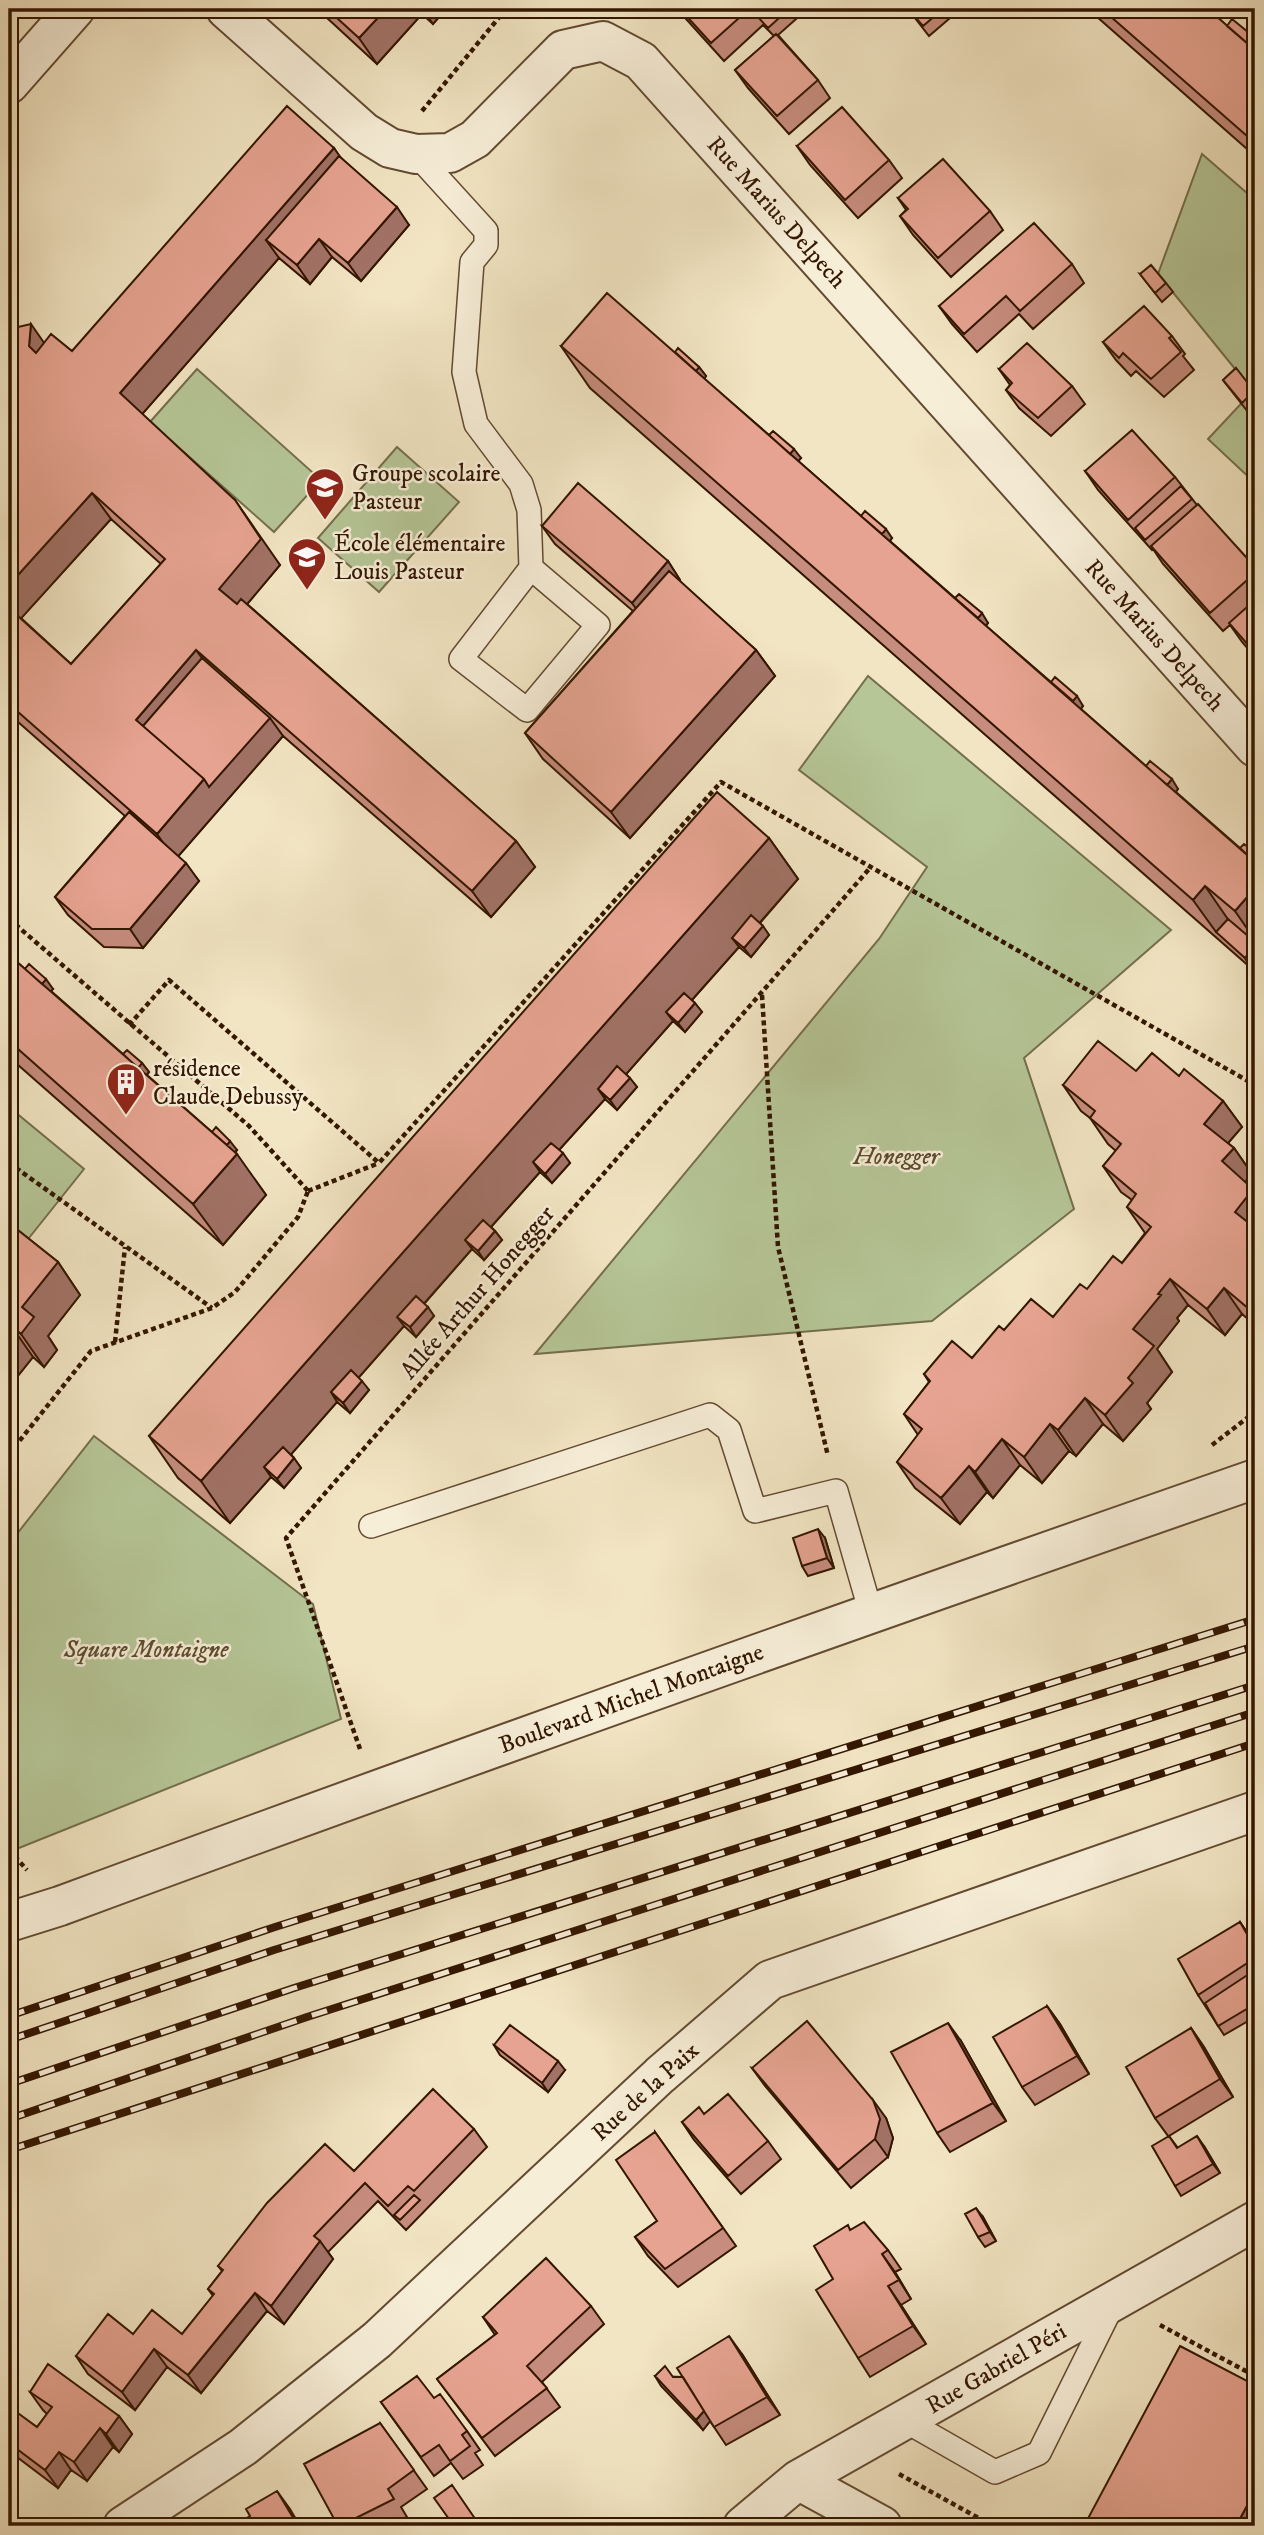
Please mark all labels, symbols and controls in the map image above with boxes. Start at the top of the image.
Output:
street label: Rue Marius Delpech [700,130,853,295]
place label: Groupe scolaire Pasteur [352,459,501,517]
school or university icon: Groupe scolaire Pasteur [304,466,346,521]
place label: École élémentaire Louis Pasteur [334,529,505,587]
school or university icon: École élémentaire Louis Pasteur [286,536,328,591]
street label: Rue Marius Delpech [1078,553,1231,718]
place label: résidence Claude Debussy [153,1054,304,1112]
building icon: résidence Claude Debussy [105,1061,147,1116]
park label: Honegger [852,1142,942,1172]
street label: Allée Arthur Honegger [394,1199,562,1386]
park label: Square Montaigne [63,1635,229,1665]
street label: Boulevard Michel Montaigne [495,1637,768,1761]
street label: Rue de la Paix [586,2036,706,2148]
street label: Rue Gabriel Péri [921,2317,1072,2421]

